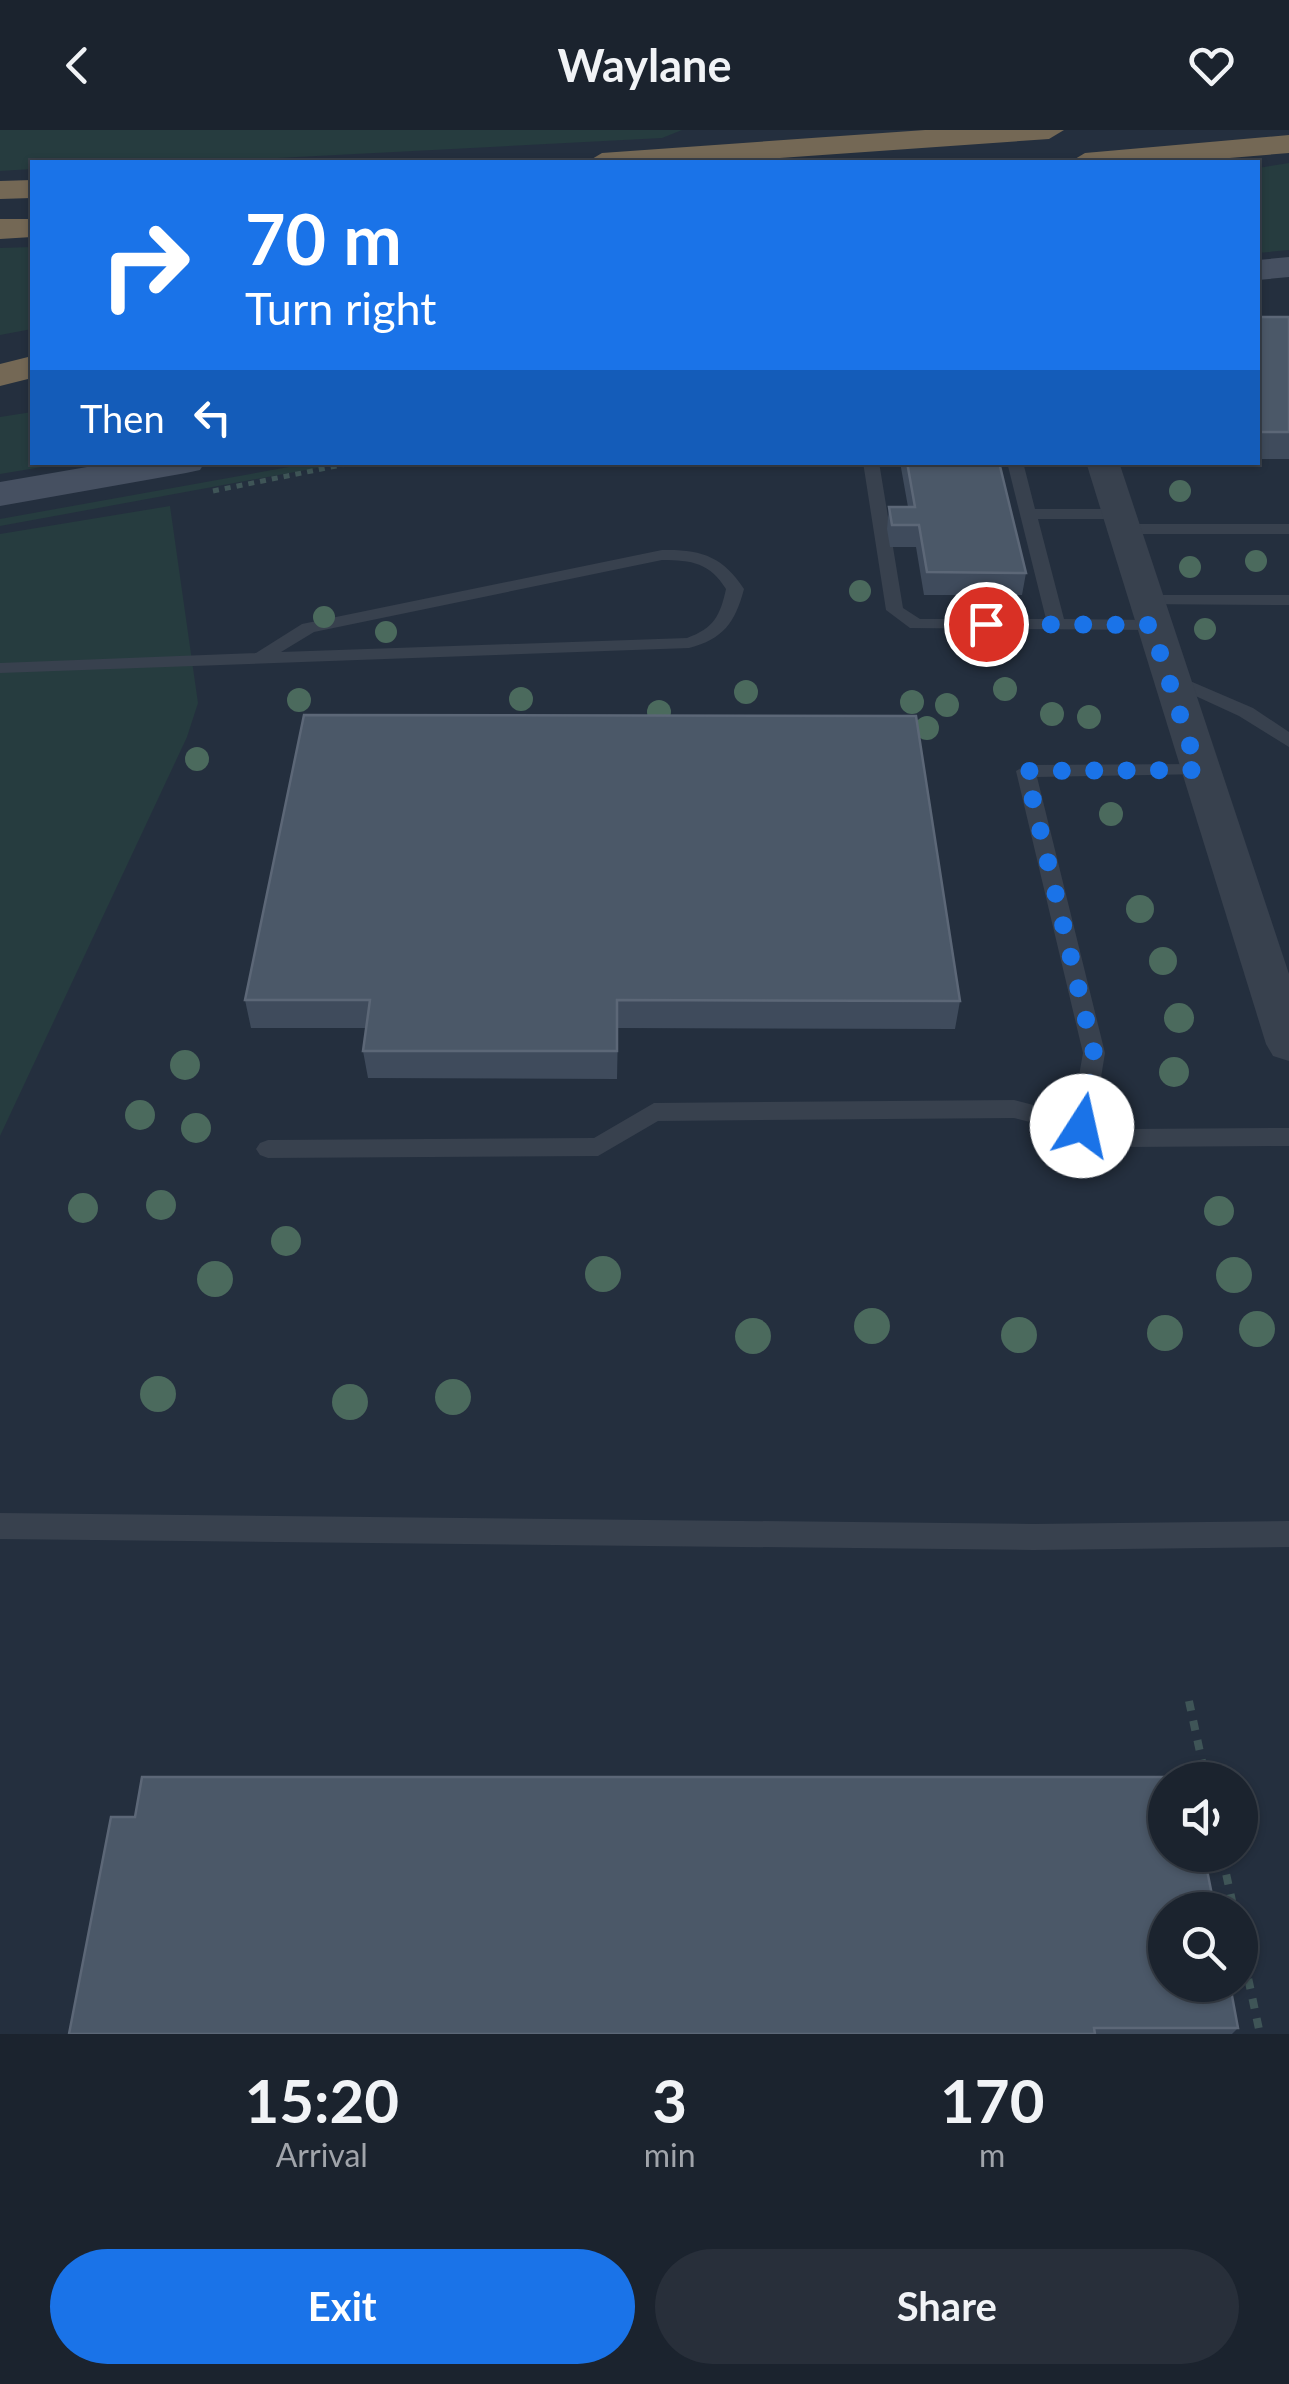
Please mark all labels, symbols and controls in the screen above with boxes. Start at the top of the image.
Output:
icon: back [50,38,105,93]
text: Waylane [558,38,731,92]
icon: heart [1184,38,1239,93]
text: 70 m [245,196,402,280]
icon: right [80,200,210,330]
text: Turn right [245,281,436,335]
icon: left [185,390,240,445]
text: Then [80,395,165,441]
pin [944,582,1029,667]
icon: arrive [959,597,1014,652]
position arrow [1030,1074,1134,1178]
map controls [1148,1762,1258,2002]
button: sound [1148,1762,1258,1872]
button: search [1148,1892,1258,2002]
text: 15:20 [245,2064,399,2136]
text: 3 [652,2064,687,2136]
text: 170 [940,2064,1044,2136]
text: Arrival [276,2135,368,2174]
text: min [644,2135,696,2174]
text: m [979,2135,1005,2174]
button: Exit [50,2249,635,2364]
button: Share [655,2249,1239,2364]

